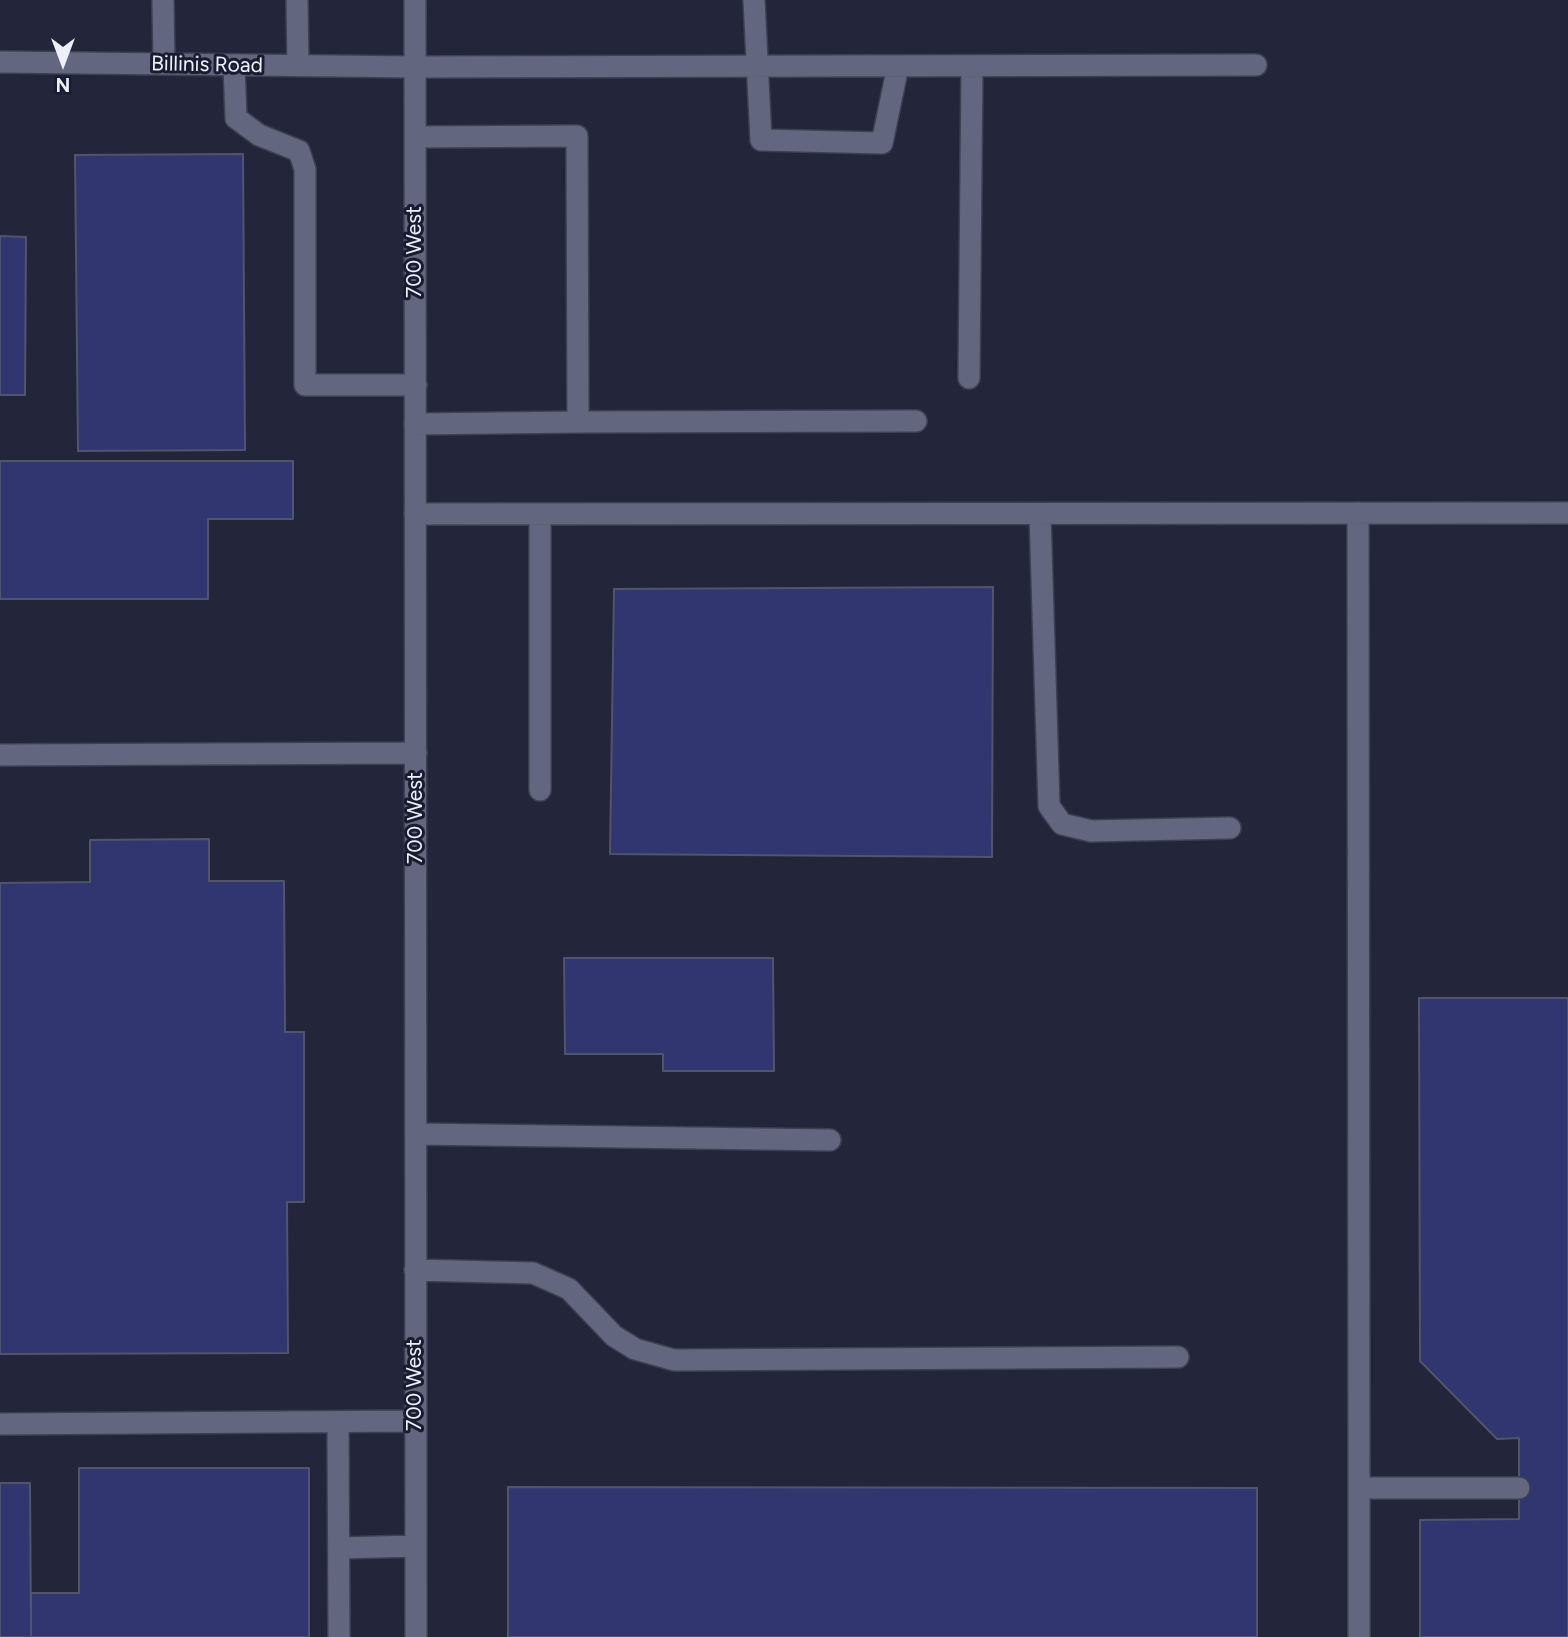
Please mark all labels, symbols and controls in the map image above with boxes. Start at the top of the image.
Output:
north arrow [28,28,98,98]
street label: Billinis Road [151,51,263,79]
text: N [56,73,70,96]
street label: 700 West [402,206,428,298]
street label: 700 West [403,772,429,864]
street label: 700 West [402,1339,428,1431]

